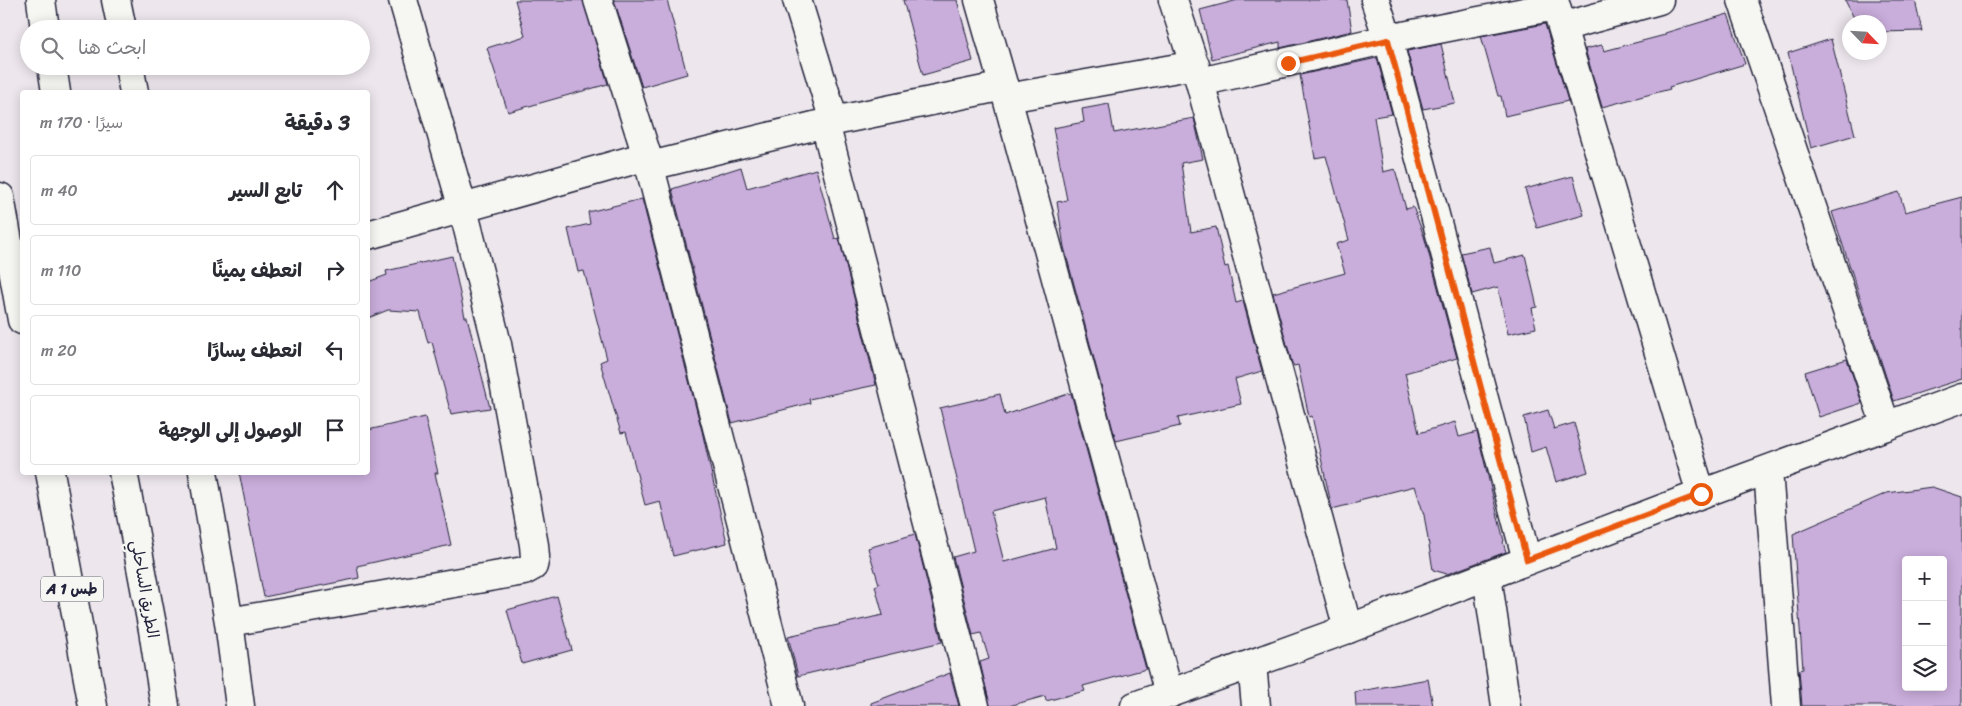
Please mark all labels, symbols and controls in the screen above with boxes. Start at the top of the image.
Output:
north arrow [1842,15,1887,60]
search box [20,20,370,75]
text: ابحث هنا [78,31,146,64]
icon: search [38,34,66,62]
route end [1277,52,1300,75]
text: 3 دقيقة [285,104,350,142]
text: سيرًا · 170 m [40,108,123,137]
text: تابع السير [229,174,302,207]
text: 40 m [41,176,78,205]
icon: ahead [321,176,349,204]
text: انعطف يمينًا [212,254,302,287]
text: 110 m [41,256,81,285]
icon: right [321,256,349,284]
text: انعطف يسارًا [207,334,302,367]
text: 20 m [41,336,77,365]
icon: left [321,336,349,364]
text: الوصول إلى الوجهة [159,414,302,447]
icon: arrive [321,416,349,444]
route start [1690,483,1713,506]
street label: الطريق الساحلي [122,538,168,640]
map controls [1902,556,1947,691]
button: + [1902,556,1947,601]
road number: A 1 طس [41,576,103,602]
button: − [1902,601,1947,646]
button: layers [1902,646,1947,691]

